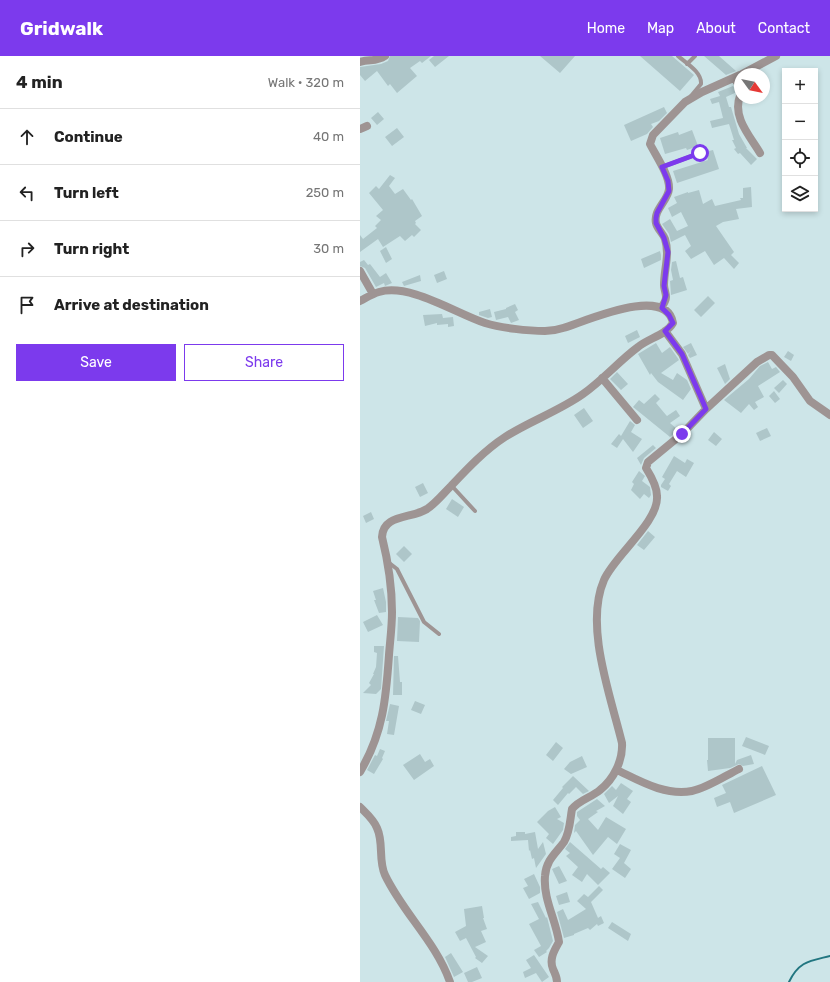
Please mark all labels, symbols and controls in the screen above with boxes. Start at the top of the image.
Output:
text: Gridwalk [20,17,103,40]
text: Home [587,20,625,37]
text: Map [647,20,674,37]
text: About [696,20,736,37]
text: Contact [758,20,810,37]
north arrow [734,68,770,104]
map controls [782,68,818,212]
button: + [782,68,818,104]
text: 4 min [16,72,63,92]
text: Walk · 320 m [268,75,344,90]
button: − [782,104,818,140]
icon: ahead [16,126,38,148]
text: Continue [54,128,123,146]
text: 40 m [313,129,344,144]
button: locate [782,140,818,176]
route start [691,144,709,162]
button: layers [782,176,818,212]
icon: left [16,182,38,204]
text: Turn left [54,184,119,202]
text: 250 m [306,185,344,200]
icon: right [16,238,38,260]
text: Turn right [54,240,129,258]
text: 30 m [313,241,344,256]
icon: arrive [16,294,38,316]
text: Arrive at destination [54,296,209,314]
button: Save [16,344,176,381]
button: Share [184,344,344,381]
route end [673,425,691,443]

